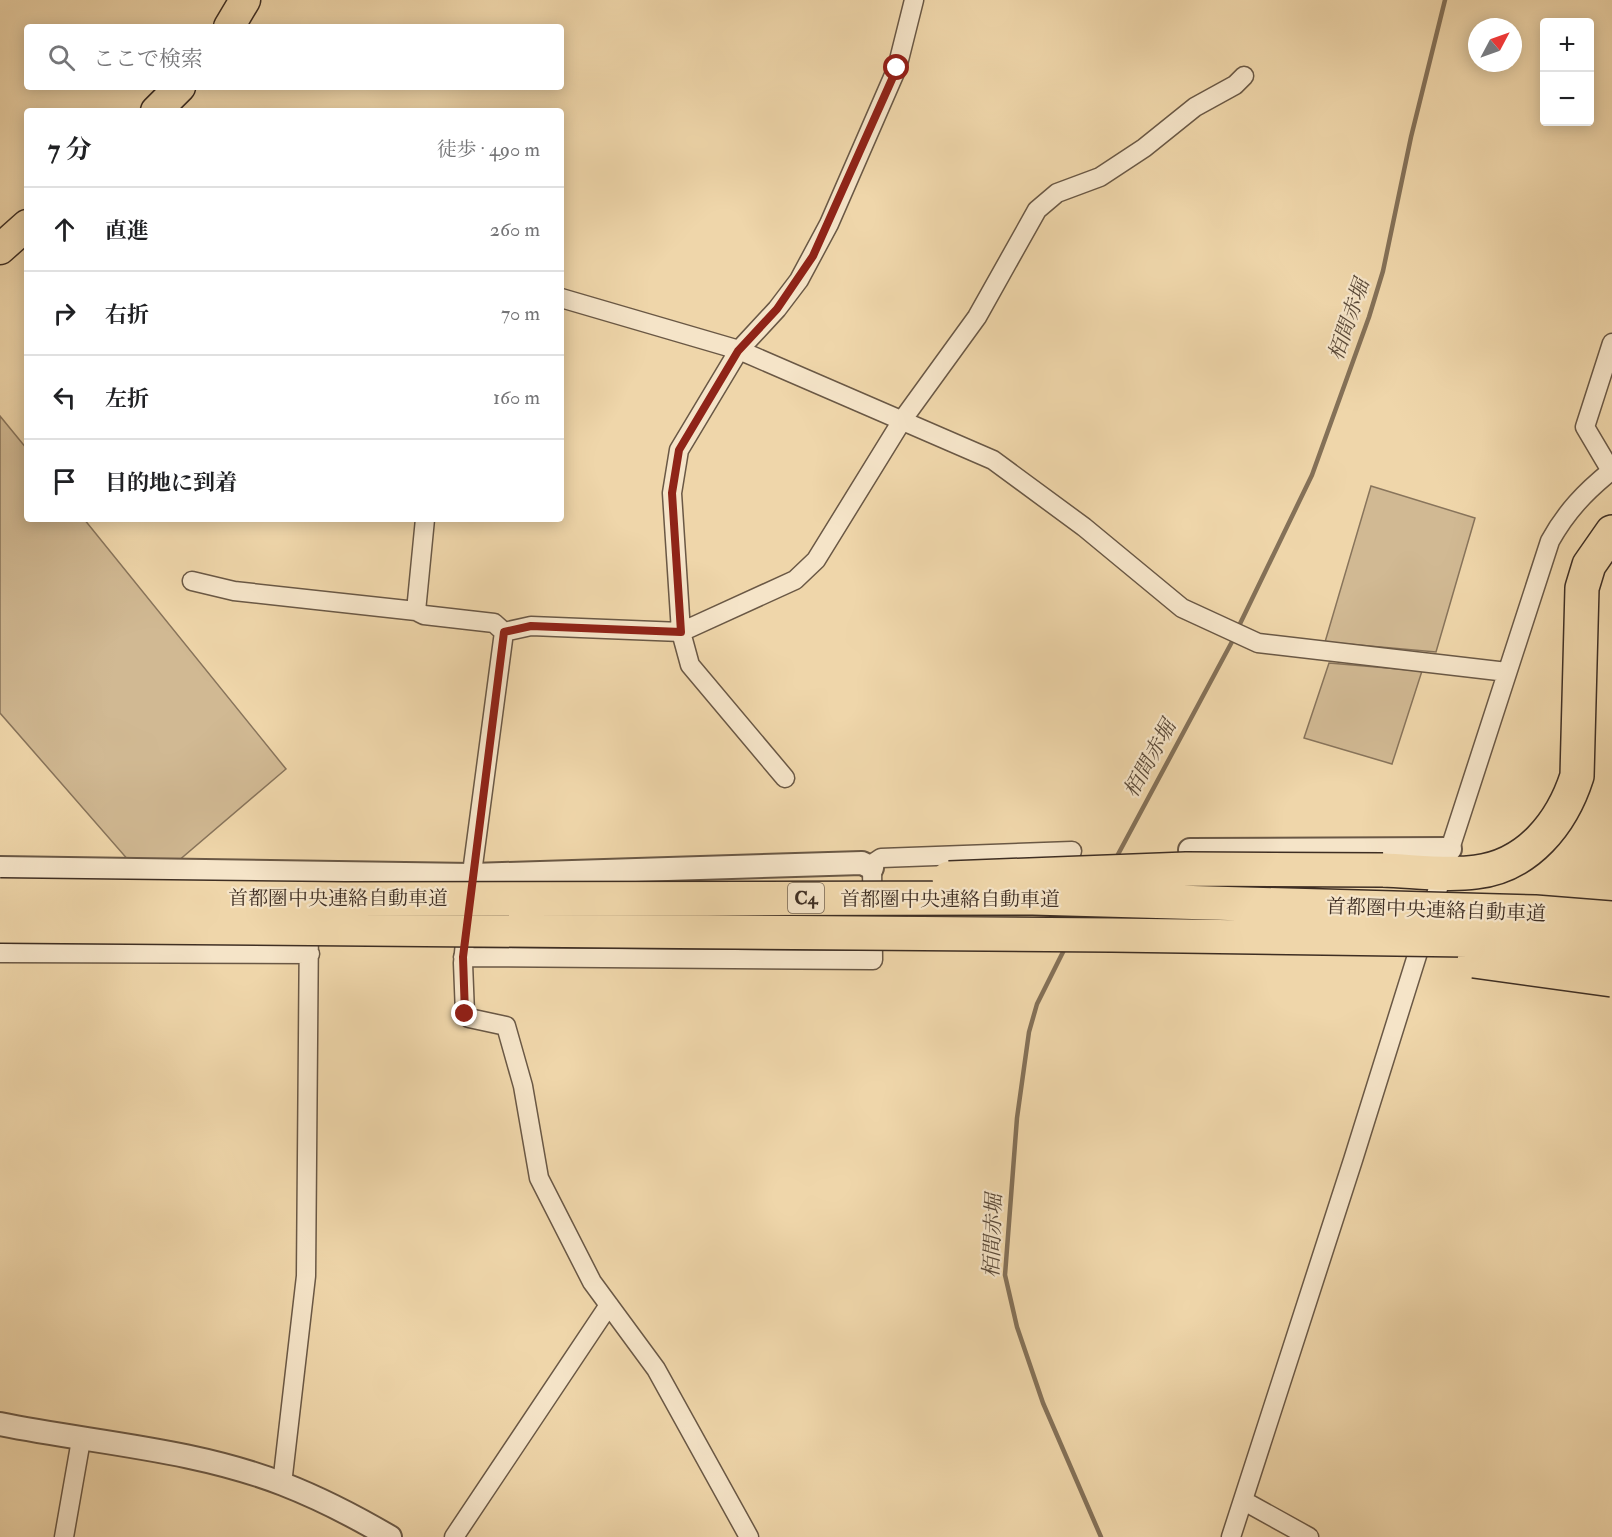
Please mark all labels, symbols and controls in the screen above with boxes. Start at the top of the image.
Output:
north arrow [1468,18,1522,72]
map controls [1540,18,1594,126]
button: + [1540,18,1594,72]
search box [24,24,564,90]
icon: search [45,41,78,74]
text: ここで検索 [93,45,203,73]
route start [883,54,909,80]
button: − [1540,72,1594,126]
text: 7 分 [48,134,91,166]
text: 徒歩 · 490 m [437,137,540,162]
icon: ahead [48,213,81,246]
text: 直進 [105,217,149,245]
text: 260 m [490,217,540,242]
water label: 栢間赤堀 [1323,273,1376,364]
icon: right [48,297,81,330]
text: 右折 [105,301,149,329]
text: 70 m [501,301,540,326]
icon: left [48,381,81,414]
text: 左折 [105,385,149,413]
text: 160 m [493,385,540,410]
icon: arrive [48,465,81,498]
text: 目的地に到着 [105,469,237,497]
water label: 栢間赤堀 [1118,713,1184,802]
road number: C4 [788,883,824,913]
street label: 首都圏中央連絡自動車道 [228,886,448,911]
street label: 首都圏中央連絡自動車道 [840,887,1060,912]
street label: 首都圏中央連絡自動車道 [1326,894,1546,926]
route end [451,1000,477,1026]
water label: 栢間赤堀 [978,1191,1008,1278]

